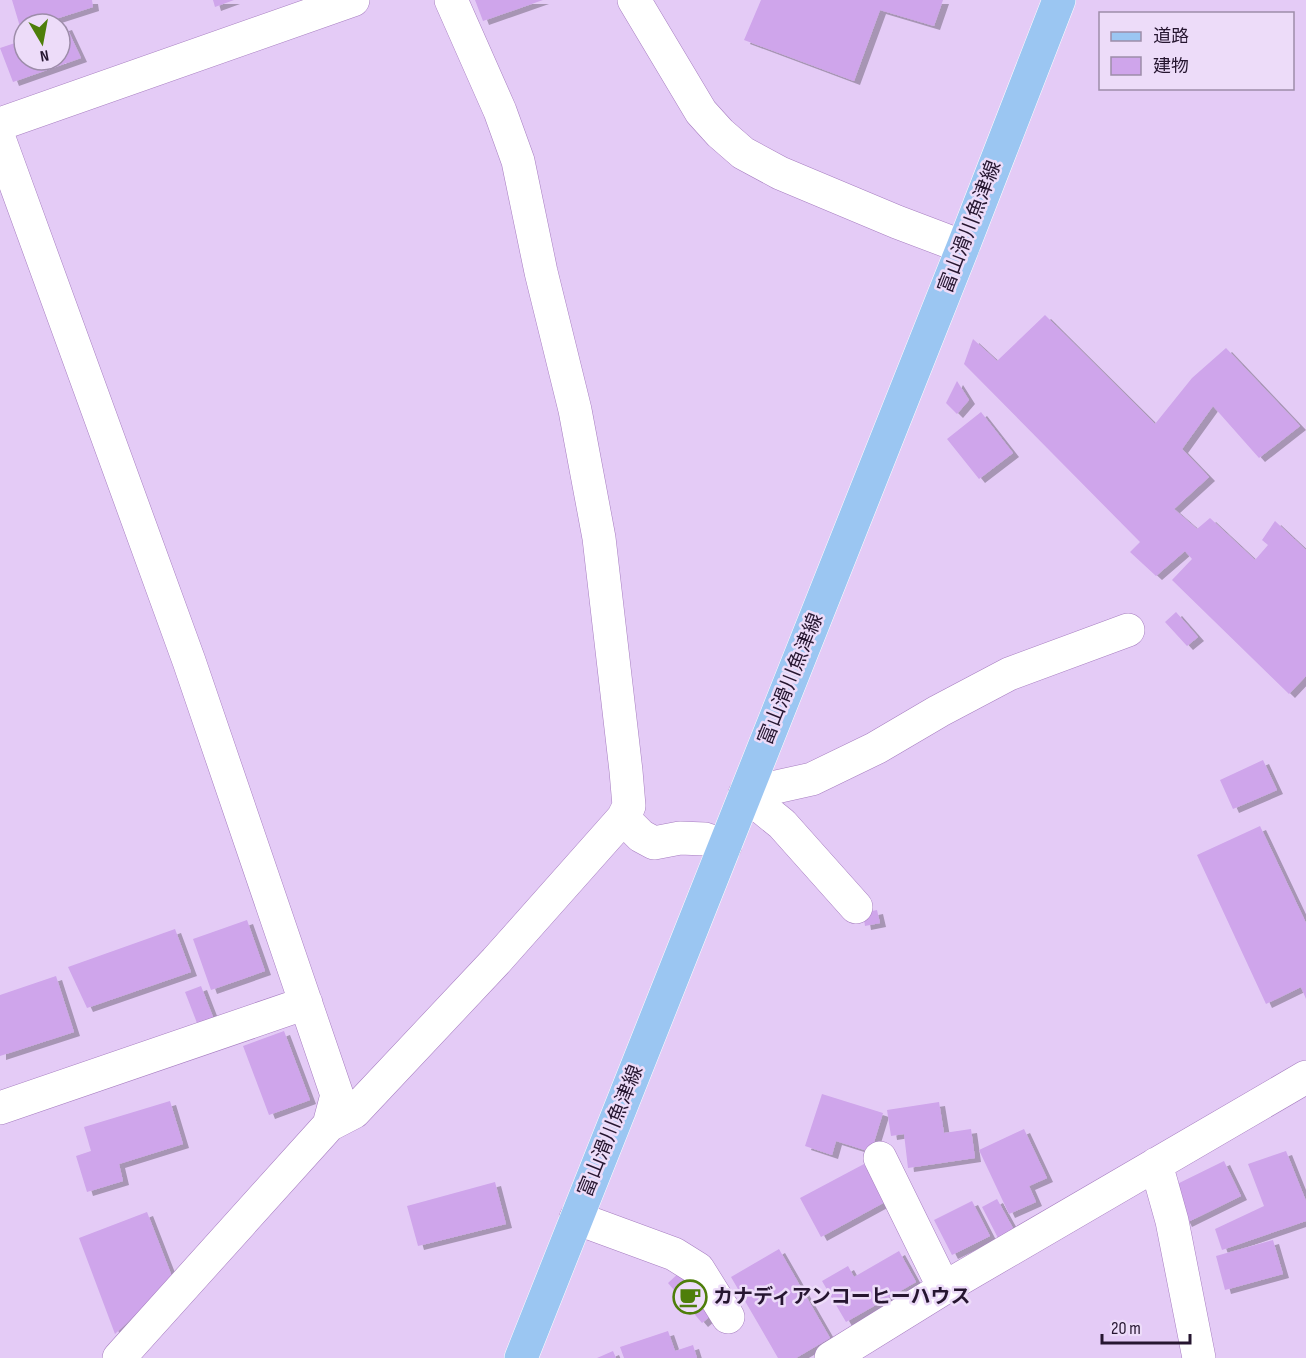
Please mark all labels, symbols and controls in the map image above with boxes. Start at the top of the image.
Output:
north arrow [12,12,72,72]
legend [1099,12,1294,90]
text: 道路 [1153,26,1189,47]
text: N [38,45,50,65]
text: 建物 [1153,56,1189,77]
street label: 富山滑川魚津線 [934,157,1006,297]
street label: 富山滑川魚津線 [754,610,828,748]
street label: 富山滑川魚津線 [574,1062,648,1200]
cafe icon: カナディアンコーヒーハウス [672,1279,708,1315]
place label: カナディアンコーヒーハウス [713,1285,970,1309]
scale bar [1102,1307,1190,1345]
text: 20 m [1111,1318,1141,1339]

